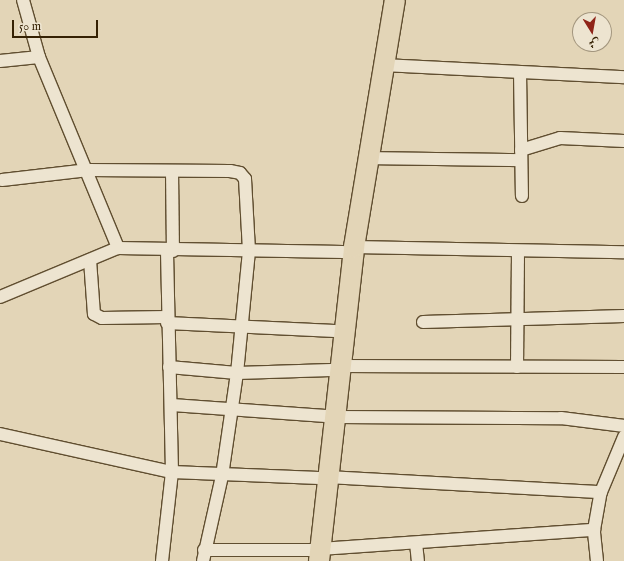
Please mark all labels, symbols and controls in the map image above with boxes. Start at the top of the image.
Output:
scale bar [14,12,100,38]
north arrow [572,12,612,52]
text: 50 m [19,19,41,34]
text: ش [587,35,601,51]

